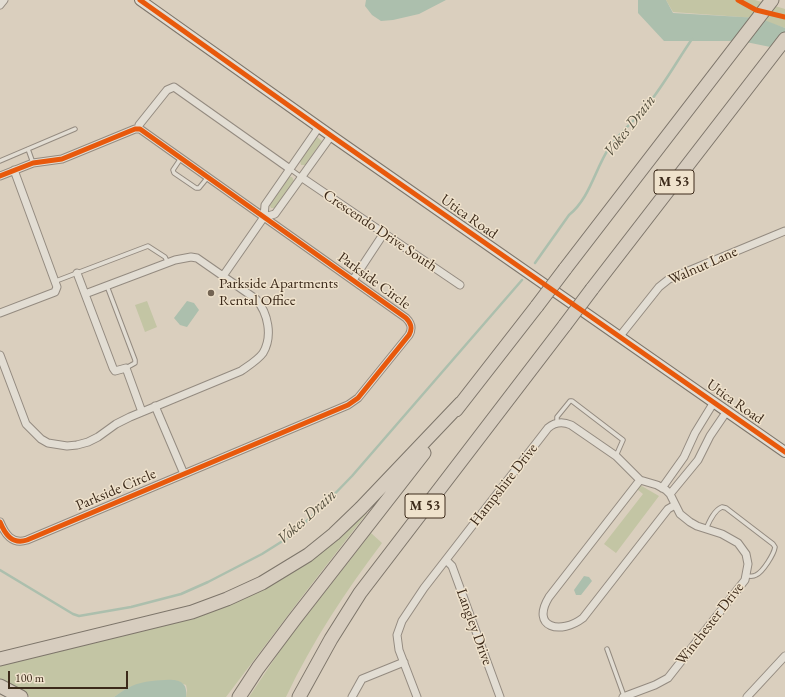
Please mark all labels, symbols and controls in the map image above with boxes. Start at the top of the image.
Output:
water label: Vokes Drain [600,91,660,161]
road number: M 53 [654,170,694,194]
street label: Crescendo Drive South [320,186,440,276]
street label: Utica Road [437,191,501,243]
street label: Walnut Lane [666,243,740,289]
street label: Parkside Circle [334,249,414,313]
place label: Parkside Apartments Rental Office [219,275,338,310]
marker: Parkside Apartments Rental Office [206,288,216,298]
street label: Utica Road [703,376,767,428]
street label: Hampshire Drive [466,440,542,530]
street label: Parkside Circle [73,465,159,515]
water label: Vokes Drain [273,485,341,549]
road number: M 53 [405,494,445,518]
street label: Winchester Drive [672,579,748,669]
street label: Langley Drive [452,586,496,668]
scale bar [10,663,130,689]
text: 100 m [15,670,44,686]

